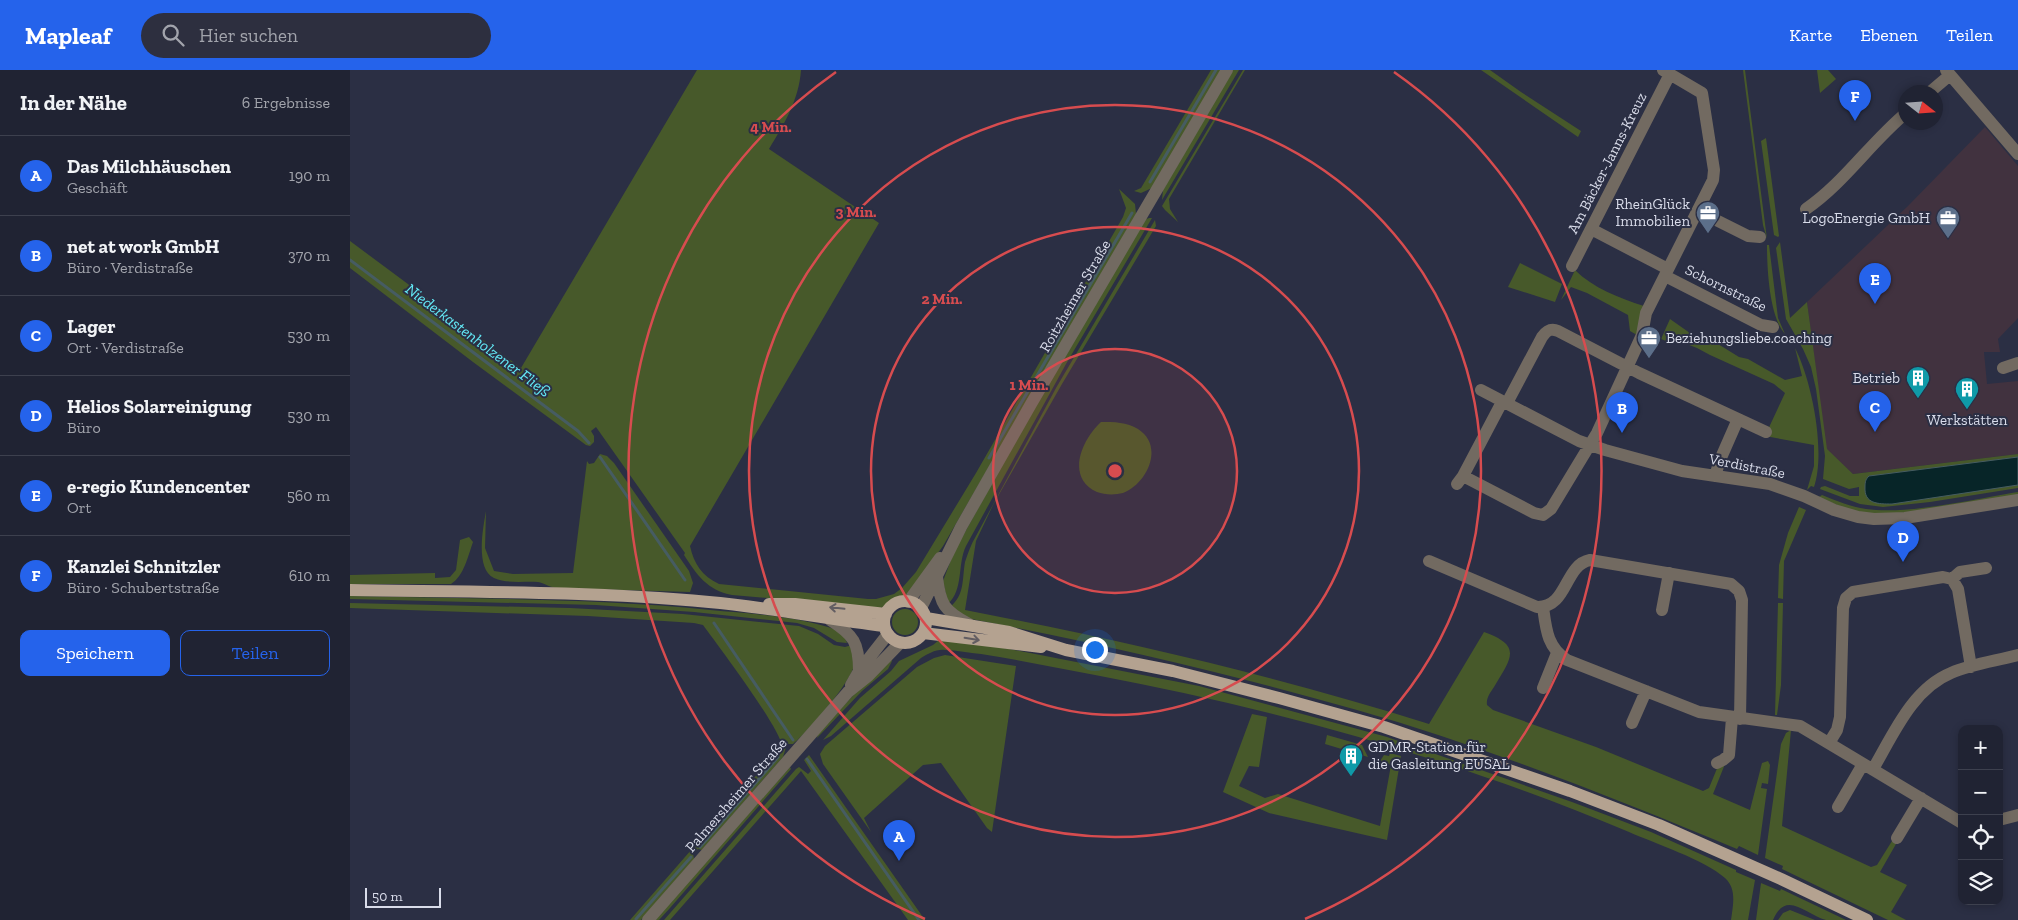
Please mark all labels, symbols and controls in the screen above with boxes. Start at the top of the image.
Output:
search box [141,13,491,58]
text: Mapleaf [25,21,111,50]
icon: search [159,21,187,49]
text: Hier suchen [199,24,298,47]
text: Karte [1789,24,1832,46]
text: Ebenen [1860,24,1918,46]
text: Teilen [1946,24,1993,46]
pin: F [1839,80,1871,121]
north arrow [1898,85,1943,130]
street label: Am Bäcker-Janns-Kreuz [1564,89,1650,237]
text: In der Nähe [20,90,127,115]
text: 6 Ergebnisse [242,93,330,112]
text: 4 Min. [750,118,792,136]
text: Das Milchhäuschen [67,155,231,178]
text: A [31,166,42,185]
text: 190 m [289,166,330,185]
text: Geschäft [67,178,128,197]
place label: RheinGlück Immobilien [1615,195,1690,230]
office icon: RheinGlück Immobilien [1695,200,1721,234]
text: 3 Min. [836,203,877,221]
office icon: LogoEnergie GmbH [1935,205,1961,239]
place label: LogoEnergie GmbH [1803,209,1930,227]
text: net at work GmbH [67,235,219,258]
street label: Roitzheimer Straße [1036,237,1114,355]
text: B [31,246,41,265]
text: 370 m [288,246,330,265]
text: Büro · Verdistraße [67,258,193,277]
street label: Schornstraße [1682,261,1770,315]
pin: E [1859,263,1891,304]
water label: Niederkastenholzener Fließ [402,279,554,401]
text: 2 Min. [921,290,963,308]
text: Lager [67,315,116,338]
office icon: Beziehungsliebe.coaching [1636,325,1662,359]
text: C [31,326,41,345]
text: 530 m [287,326,330,345]
place label: Beziehungsliebe.coaching [1666,329,1832,347]
text: Ort · Verdistraße [67,338,184,357]
building icon: Betrieb [1905,365,1931,399]
place label: Betrieb [1853,369,1900,387]
text: 1 Min. [1009,376,1049,394]
building icon: Werkstätten [1954,376,1980,410]
pin: C [1859,391,1891,432]
pin: B [1606,392,1638,433]
text: Helios Solarreinigung [67,395,252,418]
text: D [30,406,42,425]
text: 530 m [287,406,330,425]
place label: Werkstätten [1927,411,2008,429]
text: Büro [67,418,101,437]
street label: Verdistraße [1706,450,1787,482]
centre of rings [1106,462,1124,480]
text: e-regio Kundencenter [67,475,250,498]
text: E [31,486,41,505]
text: 560 m [287,486,330,505]
text: Ort [67,498,91,517]
pin: D [1887,521,1919,562]
text: Kanzlei Schnitzler [67,555,221,578]
text: F [31,566,41,585]
text: 610 m [289,566,330,585]
text: Büro · Schubertstraße [67,578,219,597]
one-way arrow [830,604,846,613]
button: Speichern [20,630,170,676]
button: Teilen [180,630,330,676]
one-way arrow [963,634,979,644]
your location [1082,637,1108,663]
map controls [1958,725,2003,905]
button: + [1958,725,2003,770]
street label: Palmersheimer Straße [681,734,791,856]
place label: GDMR-Station für die Gasleitung EUSAL [1368,738,1510,773]
building icon: GDMR-Station für die Gasleitung EUSAL [1338,743,1364,777]
button: − [1958,770,2003,815]
button: locate [1958,815,2003,860]
pin: A [883,820,915,861]
button: layers [1958,860,2003,905]
scale bar [365,885,441,908]
text: 50 m [372,888,403,905]

